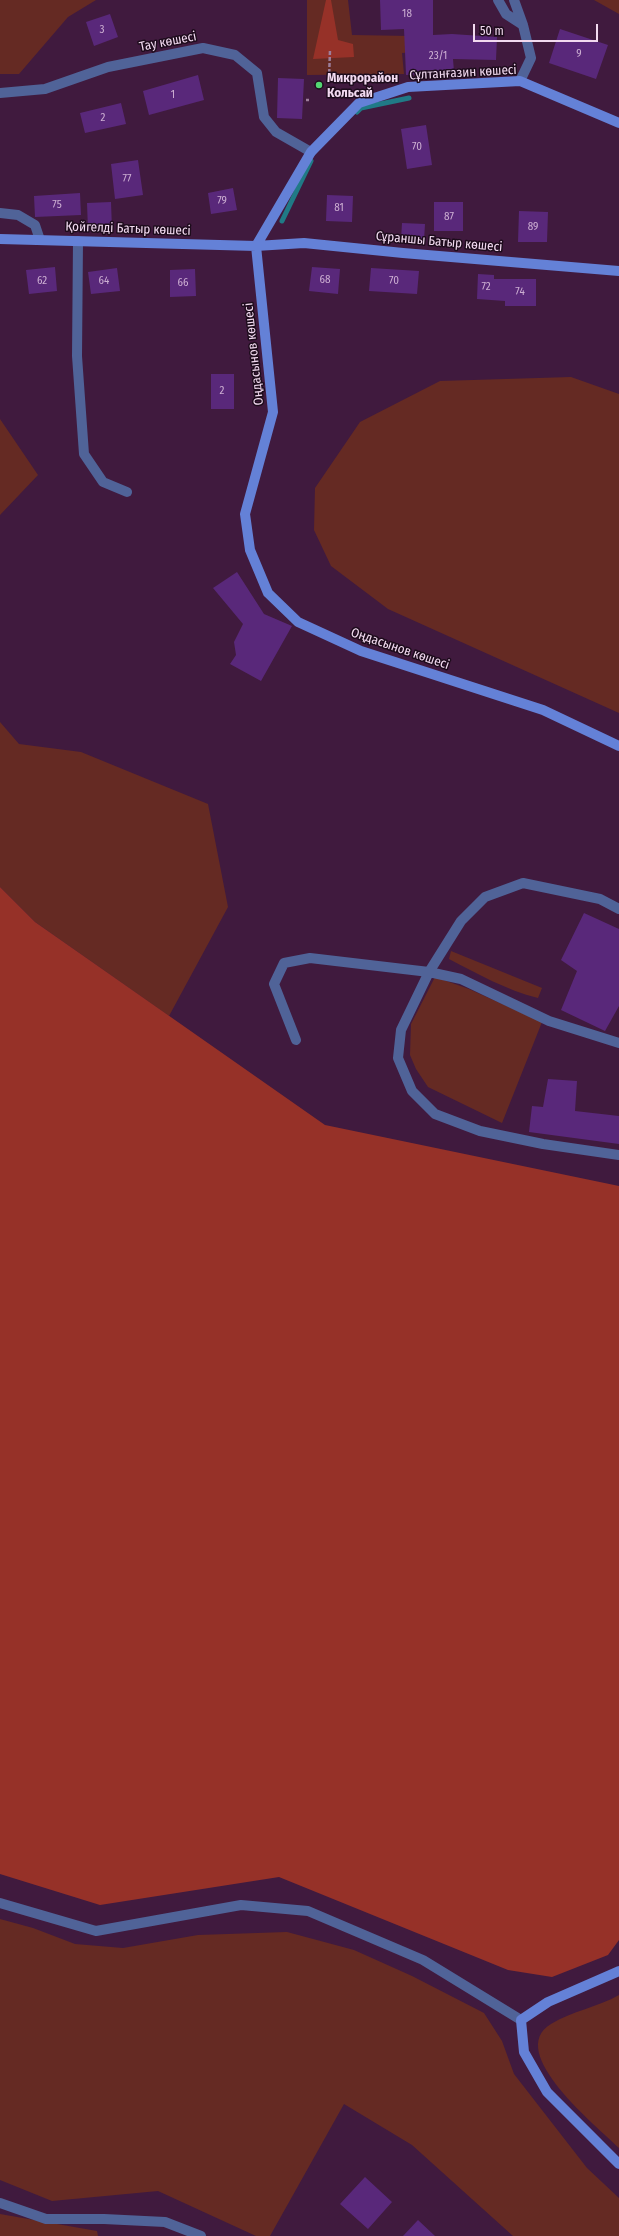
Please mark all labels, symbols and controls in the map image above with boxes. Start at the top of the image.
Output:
house number: 18 [402,7,412,21]
scale bar [475,16,600,42]
house number: 3 [100,23,104,37]
text: 50 m [480,24,504,38]
street label: Тау көшесі [138,29,198,55]
house number: 9 [576,47,582,61]
house number: 23/1 [429,49,447,63]
street label: Сұлтанғазин көшесі [409,62,517,84]
place label: Микрорайон Кольсай [327,70,398,101]
marker: Микрорайон Кольсай [314,80,324,90]
house number: 1 [171,88,175,102]
house number: 2 [101,111,105,125]
house number: 70 [412,140,422,154]
house number: 77 [123,172,131,186]
house number: 79 [217,194,227,208]
house number: 75 [52,198,62,212]
house number: 81 [334,201,344,215]
house number: 87 [444,210,454,224]
street label: Қойгелді Батыр көшесі [65,219,191,239]
house number: 89 [528,220,538,234]
street label: Сұраншы Батыр көшесі [375,229,503,255]
house number: 68 [320,273,330,287]
house number: 62 [37,274,47,288]
house number: 64 [99,274,109,288]
house number: 70 [389,274,399,288]
house number: 66 [178,276,188,290]
house number: 72 [481,280,491,294]
house number: 74 [515,285,525,299]
street label: Оңдасынов көшесі [241,302,267,406]
house number: 2 [220,384,224,398]
street label: Оңдасынов көшесі [349,625,451,673]

